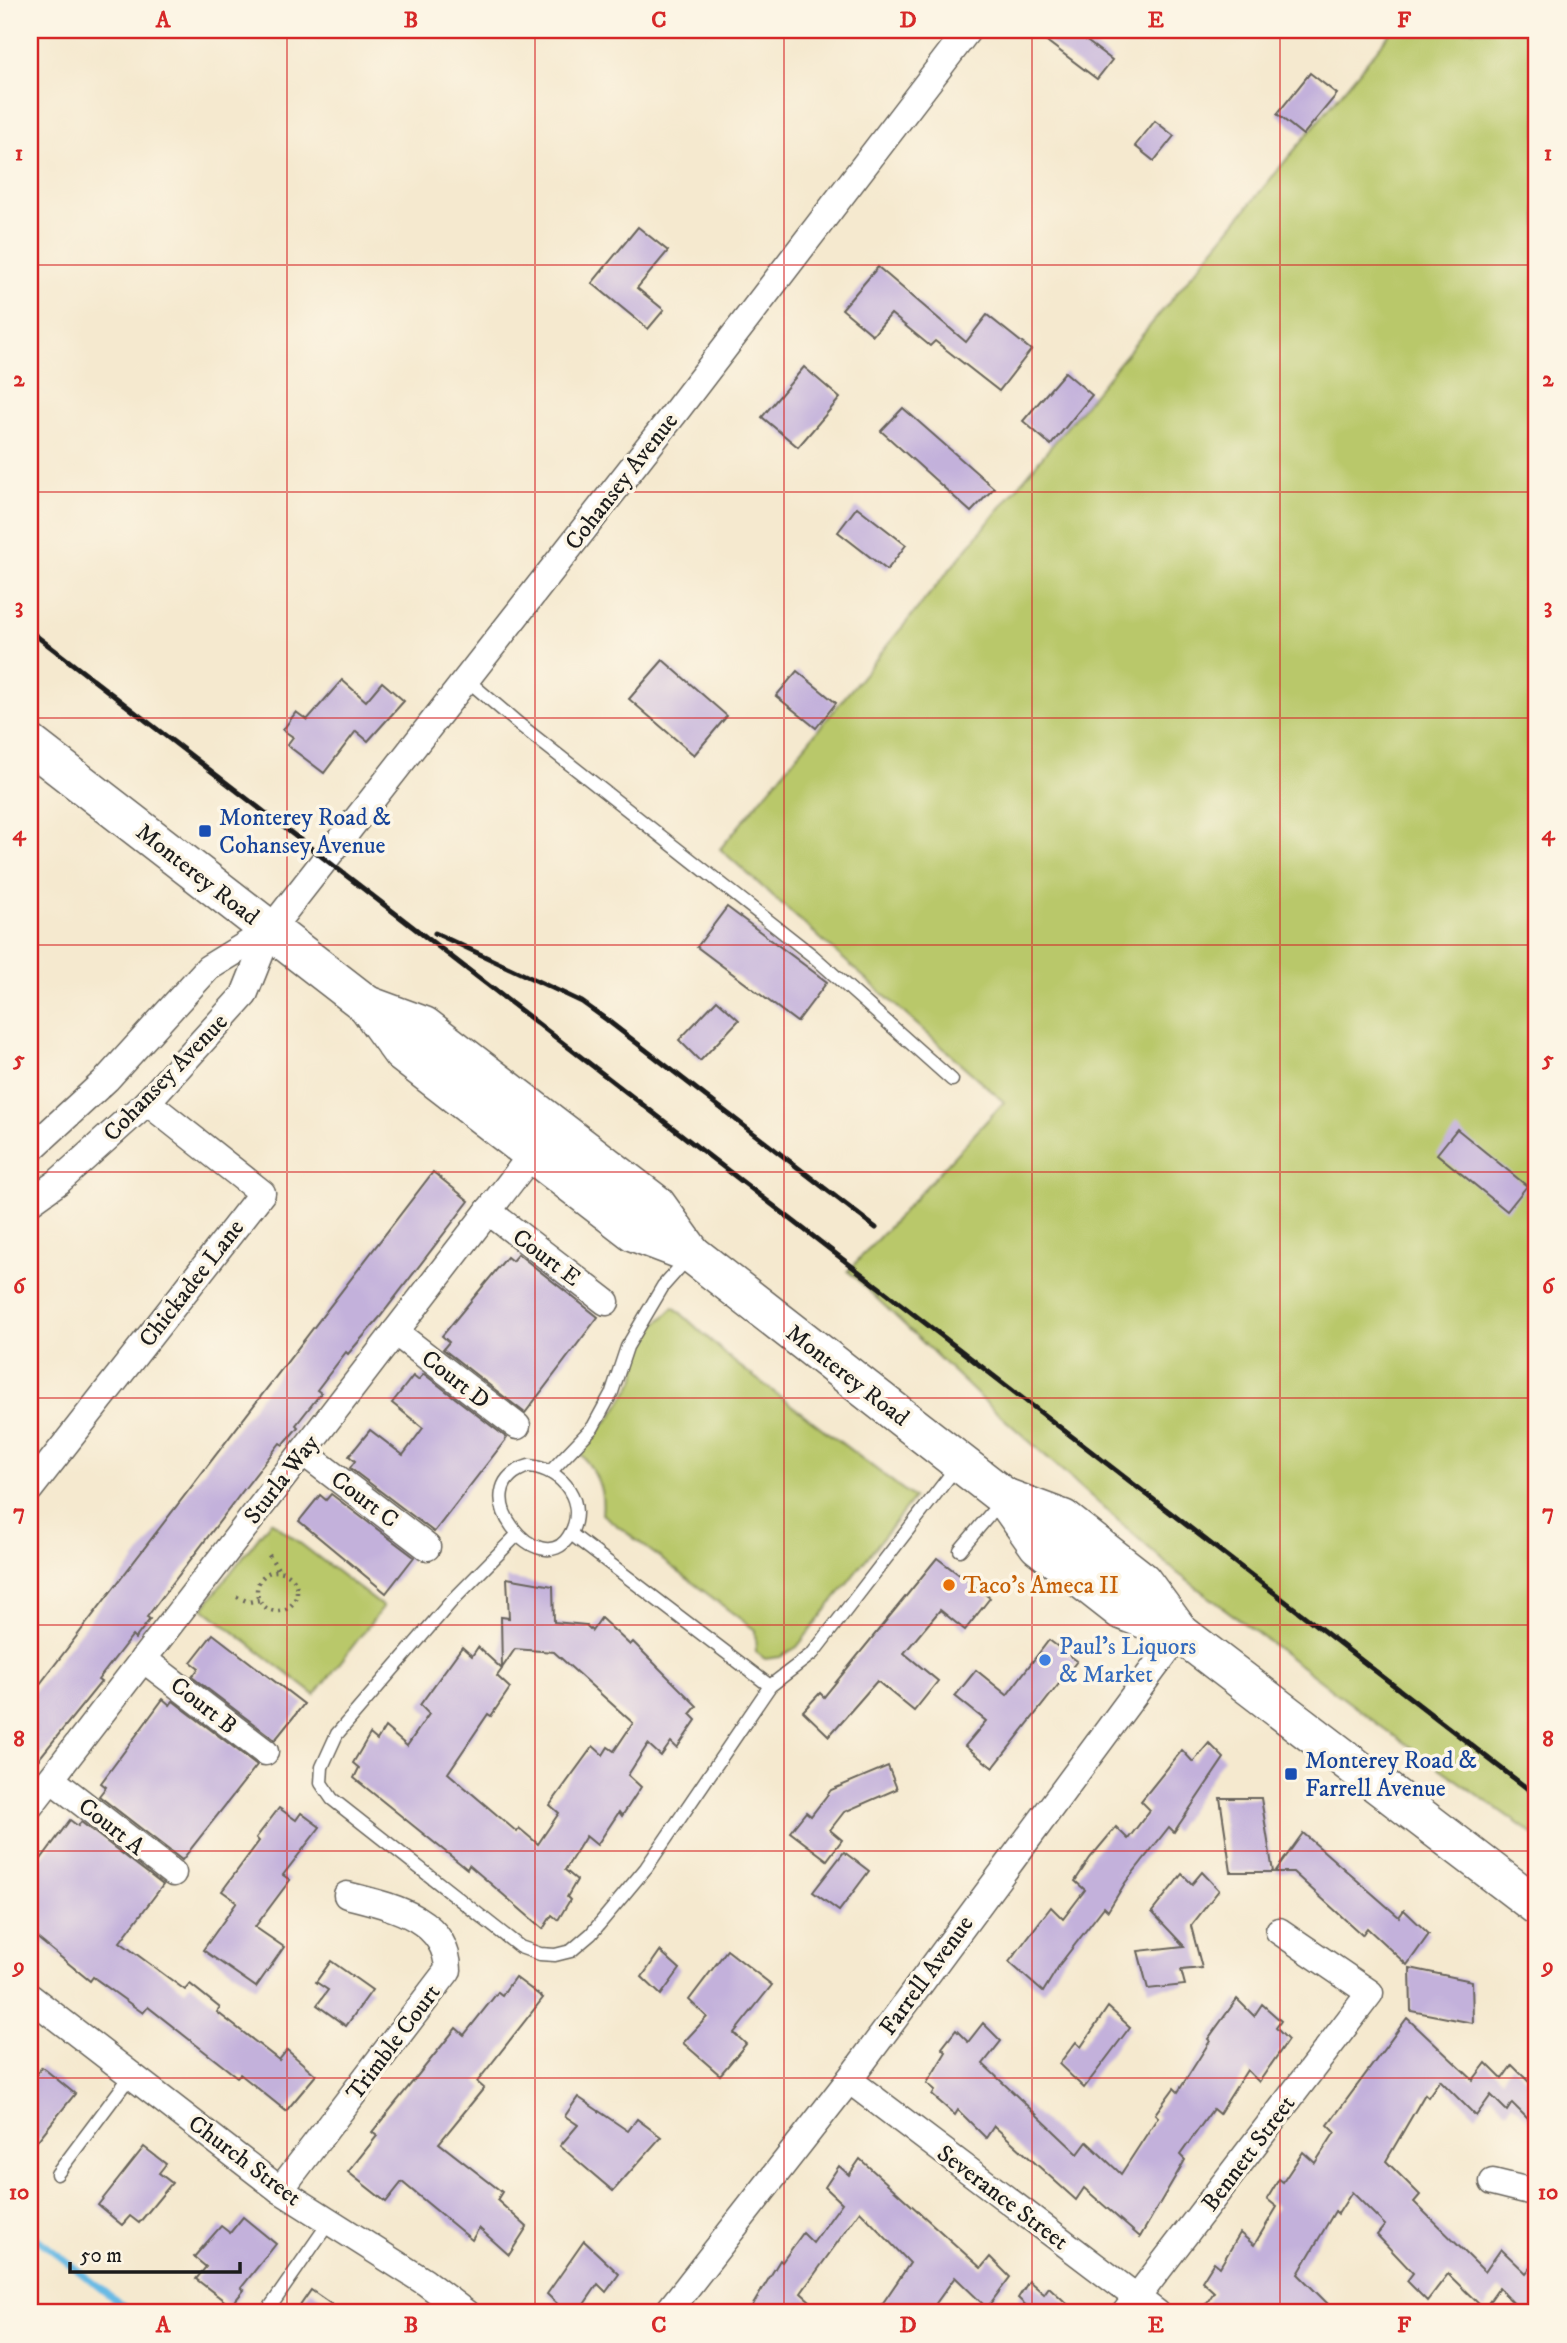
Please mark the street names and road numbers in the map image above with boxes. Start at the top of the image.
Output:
street label: Cohansey Avenue [559,407,685,556]
street label: Monterey Road [130,817,265,932]
street label: Cohansey Avenue [97,1007,234,1148]
street label: Chickadee Lane [133,1214,251,1354]
street label: Court E [506,1222,587,1293]
street label: Monterey Road [780,1318,915,1433]
street label: Court D [415,1344,496,1416]
street label: Sturla Way [238,1428,326,1530]
street label: Court C [325,1465,404,1535]
street label: Court B [164,1671,243,1741]
street label: Court A [72,1791,151,1863]
street label: Farrell Avenue [873,1910,980,2041]
street label: Trimble Court [340,1978,447,2107]
street label: Bennett Street [1195,2089,1302,2217]
street label: Church Street [182,2109,307,2213]
street label: Severance Street [931,2139,1074,2257]

